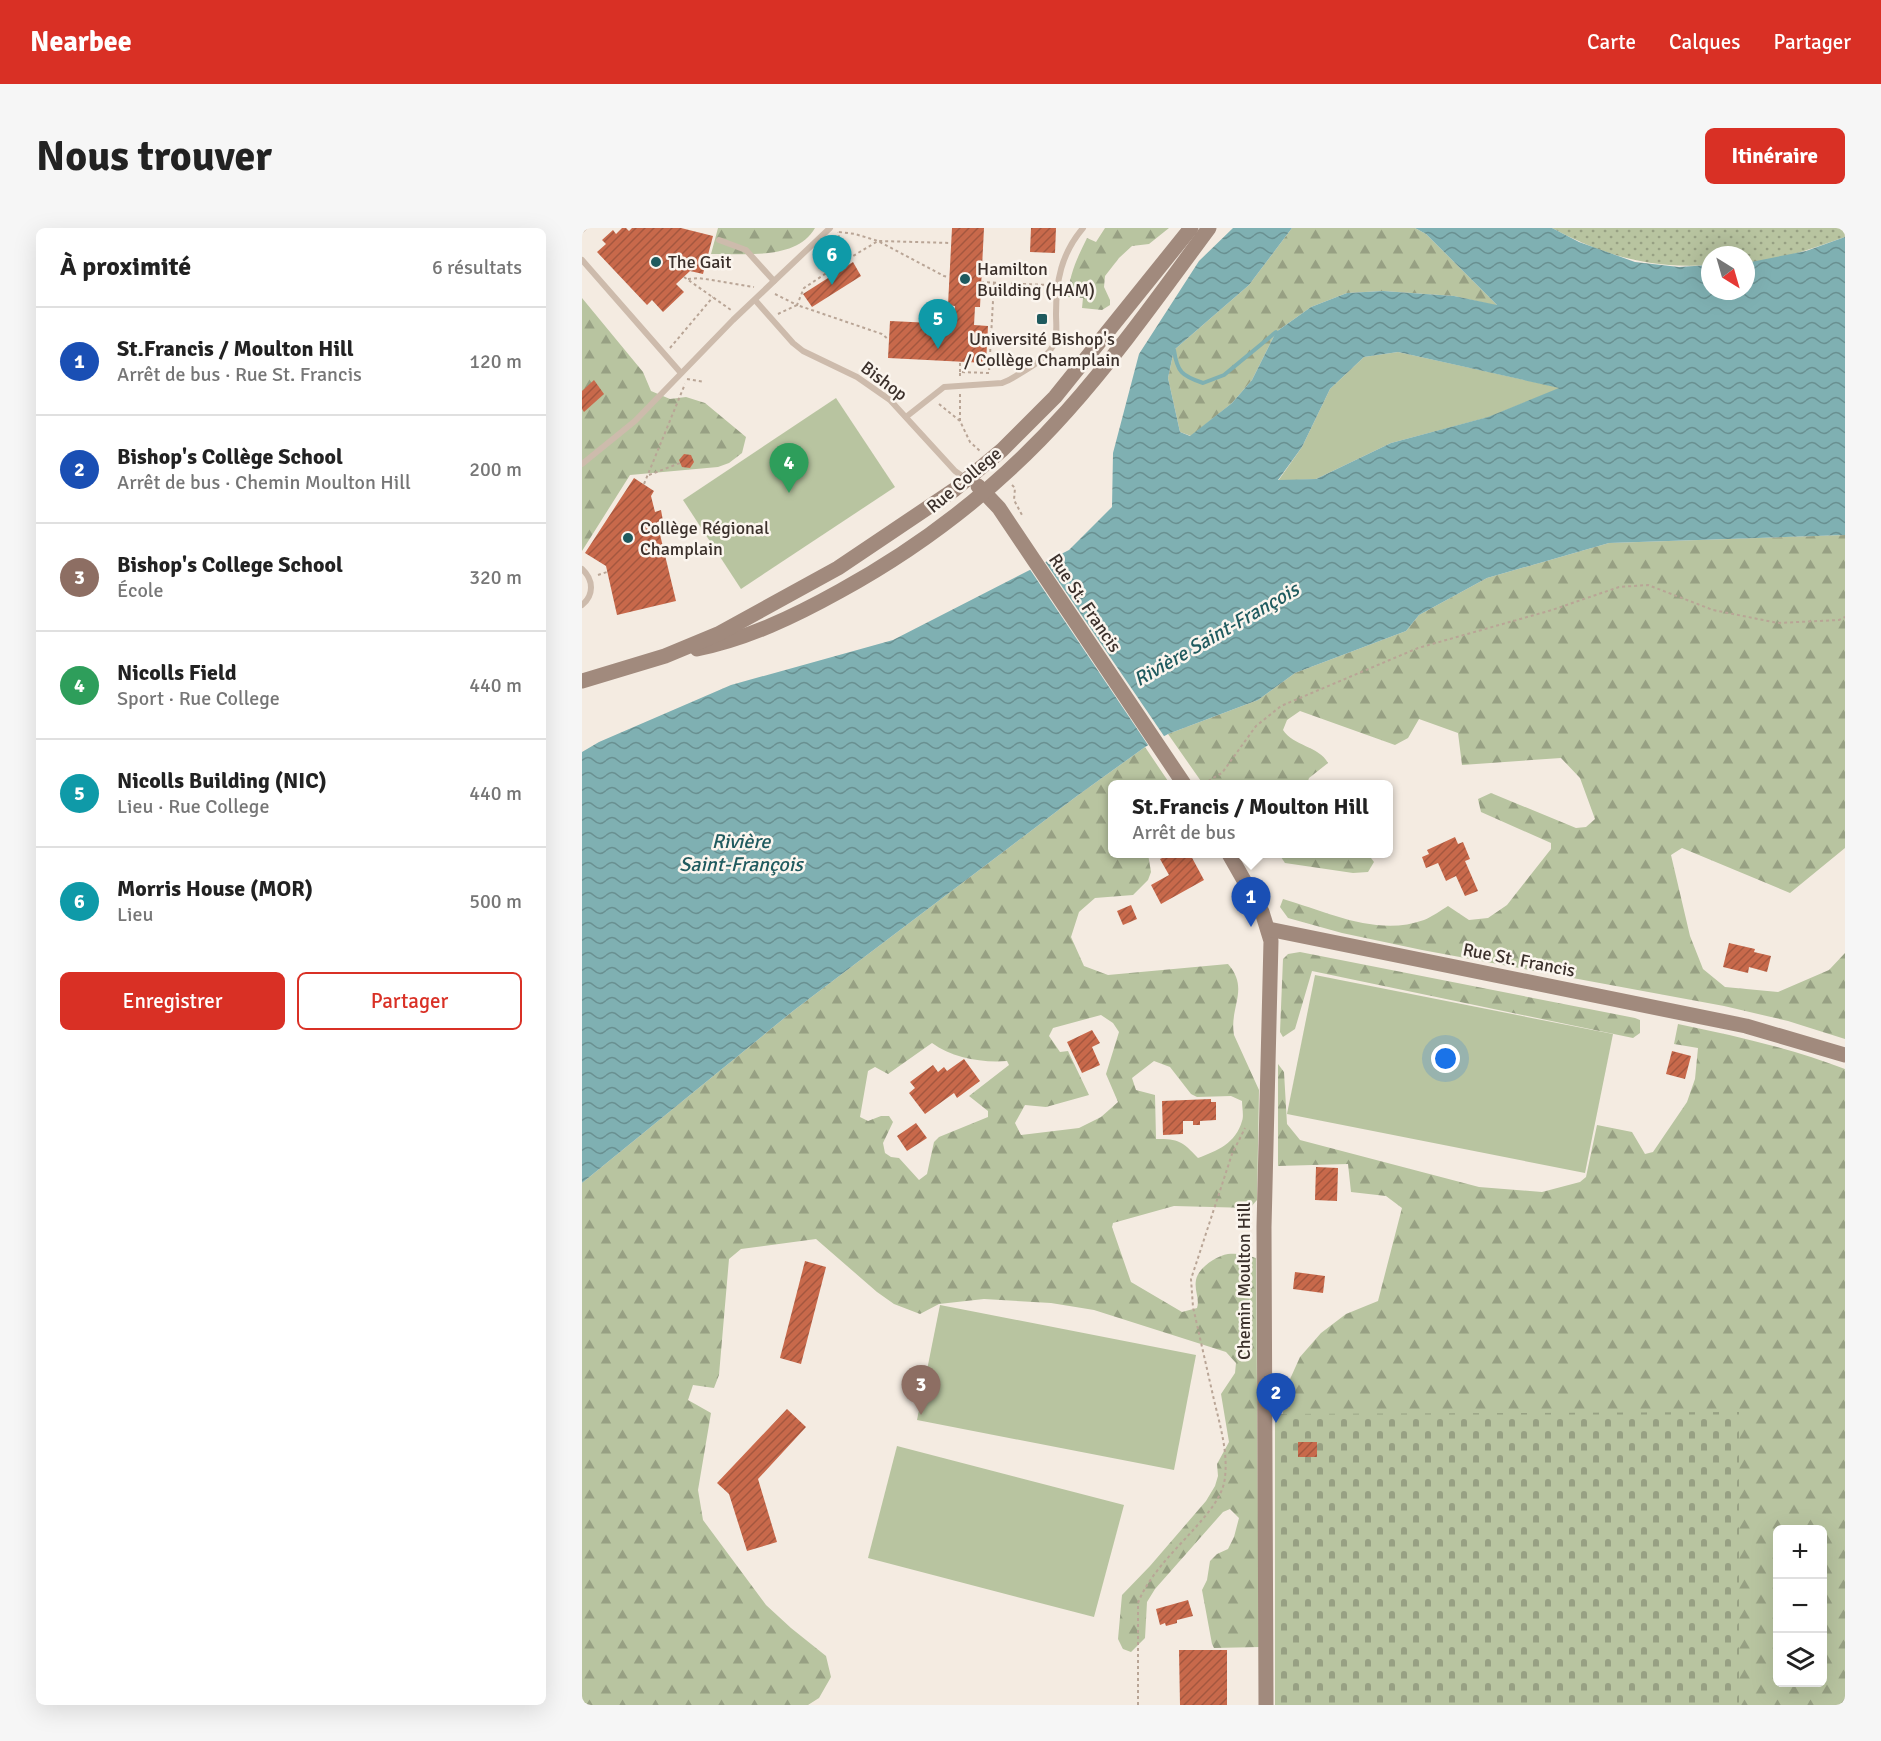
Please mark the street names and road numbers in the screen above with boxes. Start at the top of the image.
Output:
street label: Bishop [856,356,912,406]
street label: Rue College [922,442,1006,518]
street label: Rue St. Francis [1044,550,1126,657]
street label: Rue St. Francis [1461,938,1577,982]
street label: Chemin Moulton Hill [1233,1202,1255,1360]

